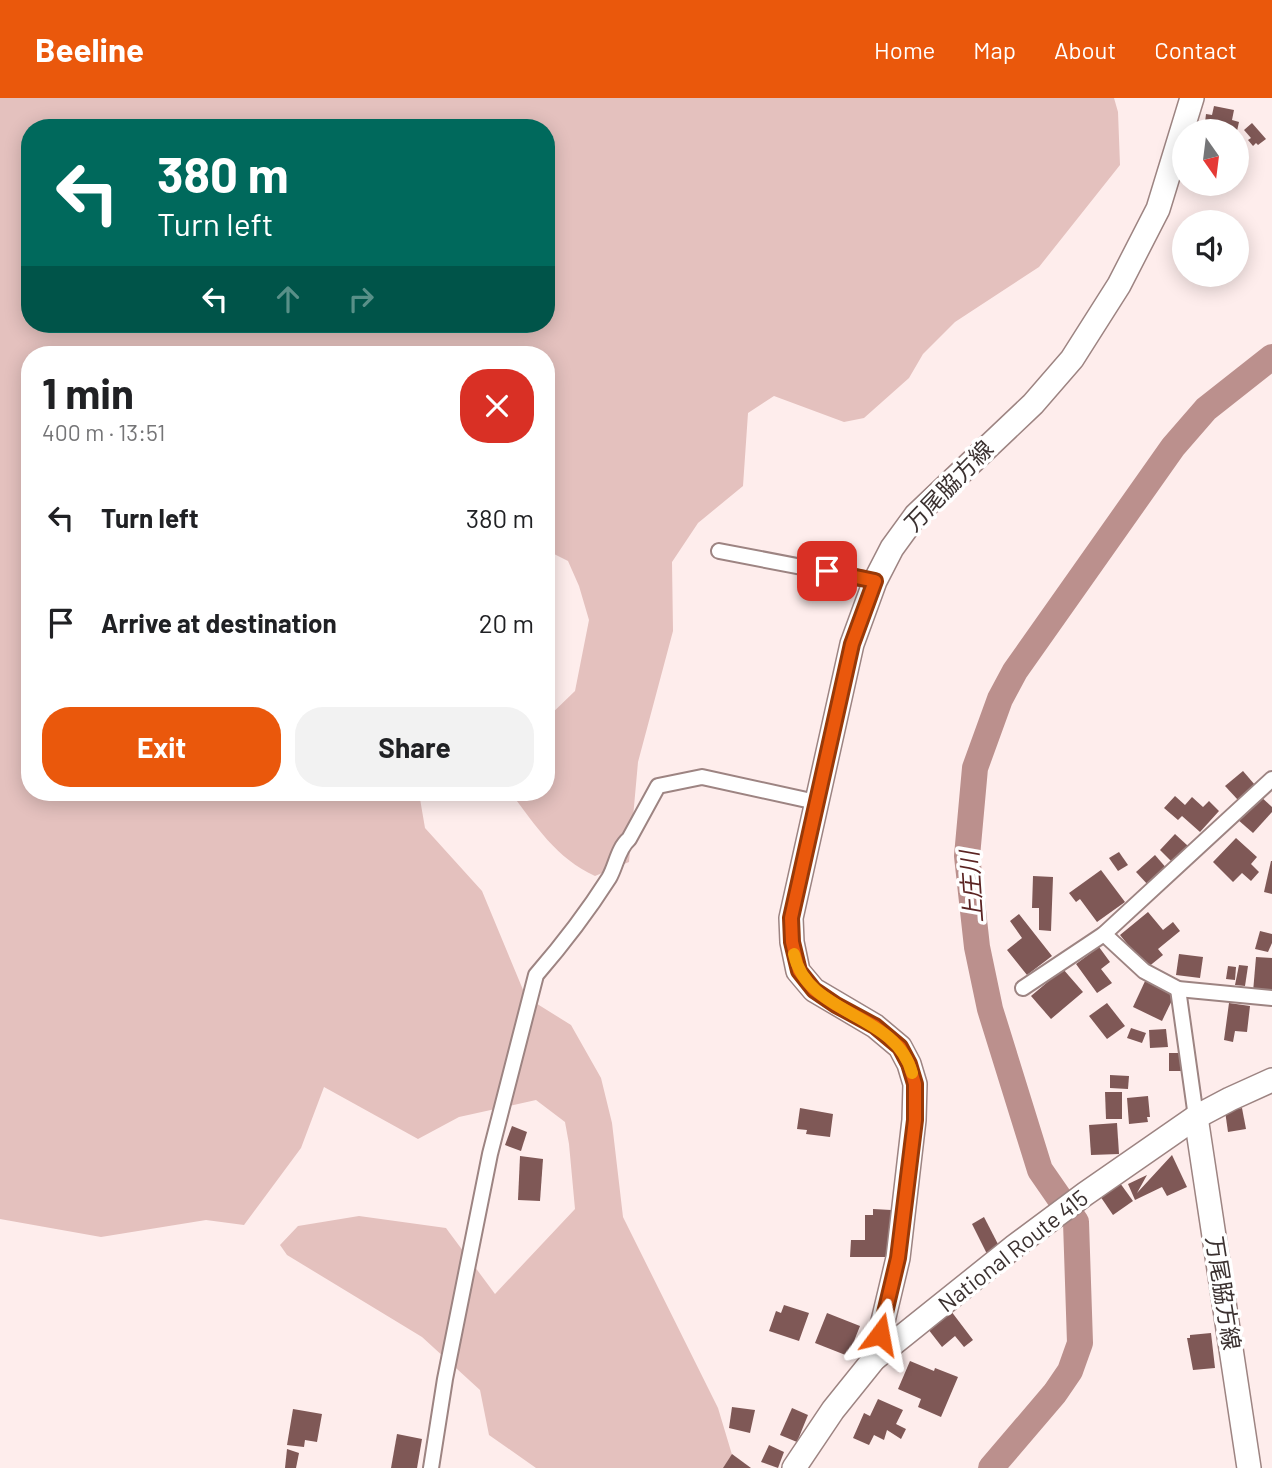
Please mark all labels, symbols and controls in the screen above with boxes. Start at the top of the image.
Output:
text: Beeline [35,29,144,69]
text: Home [874,35,935,64]
text: Map [973,35,1016,64]
text: About [1054,35,1116,64]
text: Contact [1154,35,1237,64]
north arrow [1172,119,1250,196]
map controls [1172,119,1249,287]
text: 380 m [157,144,289,203]
icon: left [42,147,133,238]
text: Turn left [157,204,274,242]
button: sound [1172,210,1249,287]
icon: left [196,280,234,318]
icon: ahead [269,280,307,318]
icon: right [342,280,380,318]
text: 1 min [42,367,134,417]
button: close [460,369,534,443]
text: 400 m · 13:51 [42,418,165,446]
street label: 万尾脇方線 [898,434,998,536]
icon: left [42,499,80,537]
text: Turn left [101,502,199,533]
text: 380 m [466,502,534,533]
pin [797,541,857,601]
icon: arrive [808,552,846,590]
icon: arrive [42,604,80,642]
text: Arrive at destination [101,607,337,638]
text: 20 m [479,607,534,638]
button: Exit [42,707,281,787]
button: Share [295,707,534,787]
water label: 上庄川 [953,847,987,924]
street label: National Route 415 [932,1183,1093,1317]
street label: 万尾脇方線 [1201,1234,1247,1352]
position arrow [843,1297,917,1371]

